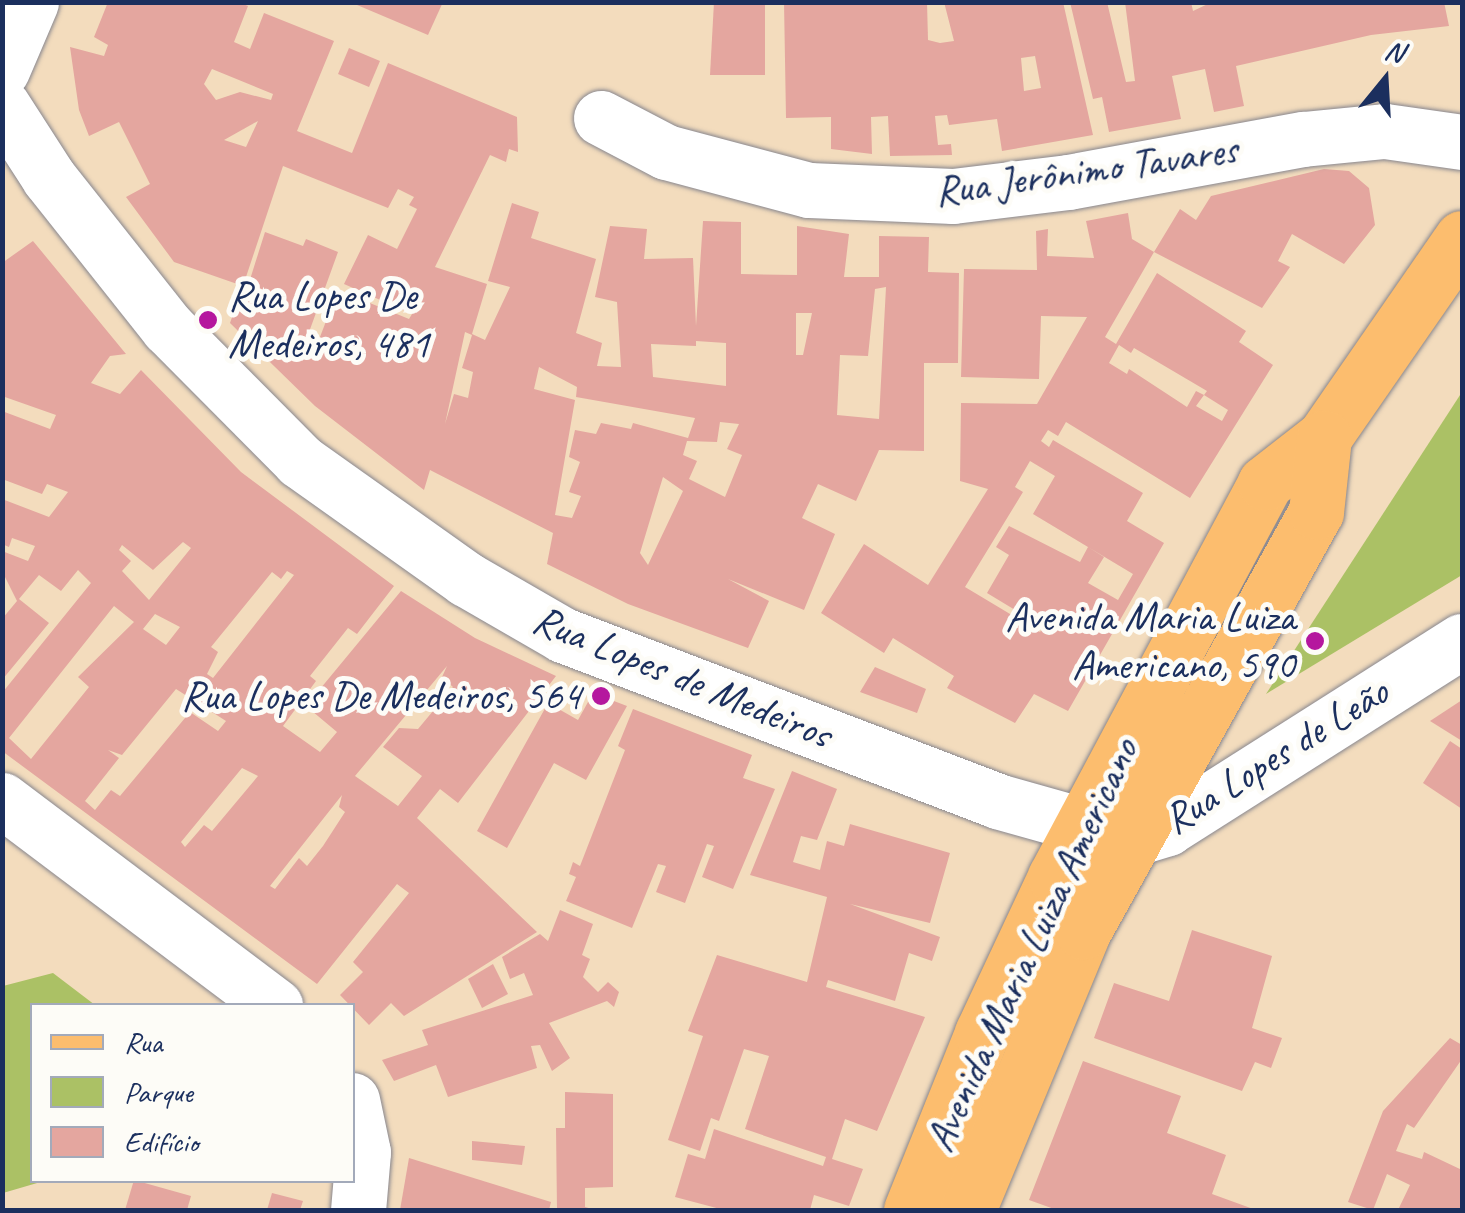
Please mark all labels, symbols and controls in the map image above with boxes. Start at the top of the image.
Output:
north arrow [1335,30,1435,130]
text: N [1381,32,1408,70]
street label: Rua Jerônimo Tavares [932,125,1240,217]
place label: Rua Lopes De Medeiros, 481 [228,271,429,370]
marker: Rua Lopes De Medeiros, 481 [197,309,219,331]
place label: Avenida Maria Luiza Americano, 590 [1007,592,1295,690]
street label: Rua Lopes de Medeiros [526,594,838,760]
marker: Avenida Maria Luiza Americano, 590 [1304,630,1326,652]
street label: Rua Lopes de Leão [1154,667,1398,845]
place label: Rua Lopes De Medeiros, 564 [181,671,581,721]
marker: Rua Lopes De Medeiros, 564 [590,685,612,707]
street label: Avenida Maria Luiza Americano [915,732,1149,1158]
legend [30,1003,355,1183]
text: Rua [124,1023,162,1061]
text: Parque [124,1073,193,1111]
text: Edifício [124,1123,198,1161]

